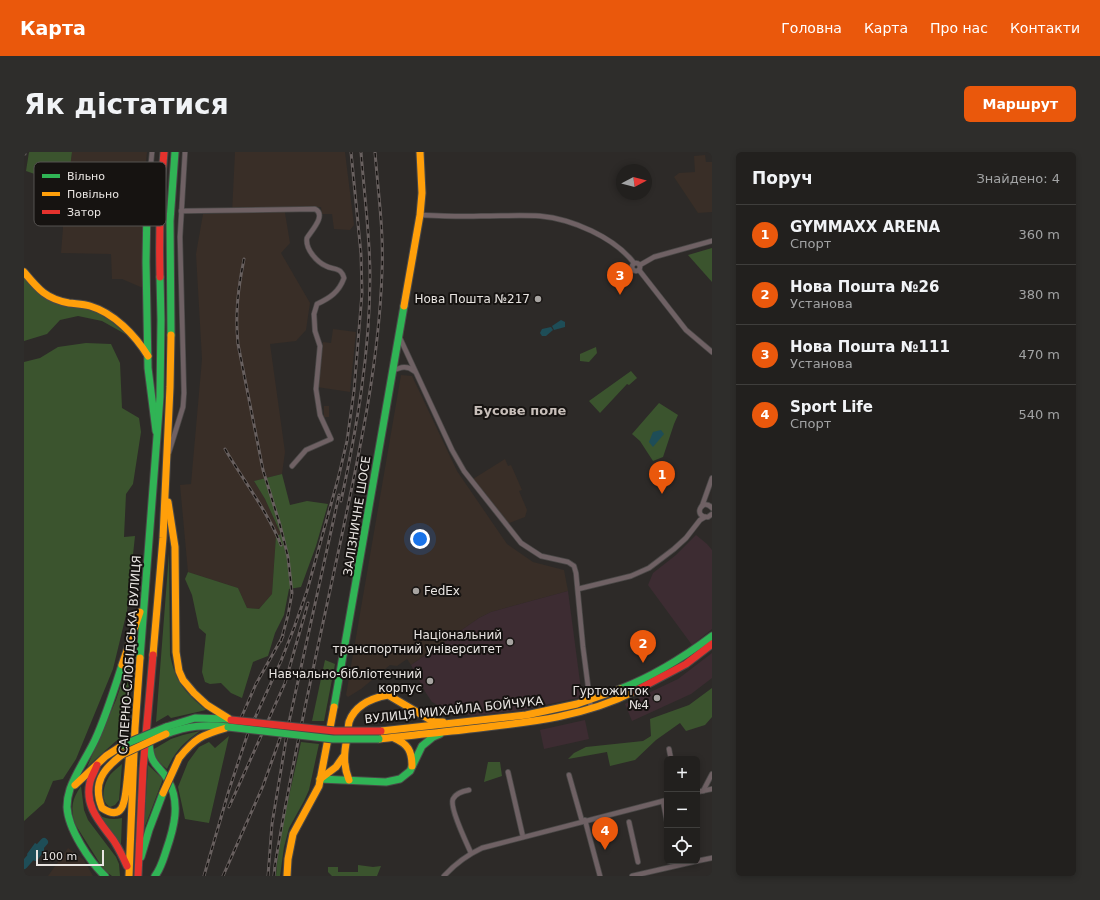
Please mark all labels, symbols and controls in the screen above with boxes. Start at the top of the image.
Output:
text: Карта [20,17,86,39]
text: Головна [781,20,842,36]
text: Карта [864,20,908,36]
text: Про нас [930,20,988,36]
text: Контакти [1010,20,1080,36]
button: Маршрут [964,86,1076,122]
text: Як дістатися [24,88,229,121]
legend [34,162,166,226]
north arrow [616,164,652,200]
text: Поруч [752,168,813,188]
text: Вільно [67,170,105,183]
text: Знайдено: 4 [977,171,1060,186]
text: Повільно [67,188,119,201]
text: Затор [67,206,101,219]
text: GYMMAXX ARENA [790,218,940,236]
text: 1 [760,227,770,242]
text: 360 m [1018,227,1060,242]
text: Спорт [790,236,831,251]
pin: 3 [607,262,633,295]
text: Нова Пошта №26 [790,278,939,296]
text: 2 [760,287,770,302]
text: 380 m [1018,287,1060,302]
place label: Нова Пошта №217 [415,292,530,306]
marker: Нова Пошта №217 [533,294,543,304]
text: Установа [790,296,853,311]
text: Нова Пошта №111 [790,338,950,356]
text: 3 [760,347,770,362]
text: 470 m [1018,347,1060,362]
text: Установа [790,356,853,371]
text: Sport Life [790,398,873,416]
district label: Бусове поле [474,403,567,418]
text: 4 [760,407,770,422]
text: 540 m [1018,407,1060,422]
text: Спорт [790,416,831,431]
street label: ЗАЛІЗНИЧНЕ ШОСЕ [341,455,373,577]
pin: 1 [649,461,675,494]
your location [410,529,430,549]
street label: САПЕРНО-СЛОБІДСЬКА ВУЛИЦЯ [116,555,144,755]
place label: FedEx [424,584,460,598]
marker: FedEx [411,586,421,596]
place label: Національний транспортний університет [332,628,502,656]
pin: 2 [630,630,656,663]
marker: Національний транспортний університет [505,637,515,647]
place label: Навчально-бібліотечний корпус [268,667,422,695]
marker: Навчально-бібліотечний корпус [425,676,435,686]
place label: Гуртожиток №4 [572,684,649,712]
street label: ВУЛИЦЯ МИХАЙЛА БОЙЧУКА [364,693,545,726]
marker: Гуртожиток №4 [652,693,662,703]
map controls [664,756,700,864]
button: + [664,756,700,792]
button: − [664,792,700,828]
pin: 4 [592,817,618,850]
button: locate [664,828,700,864]
scale bar [36,848,104,867]
text: 100 m [42,850,77,863]

